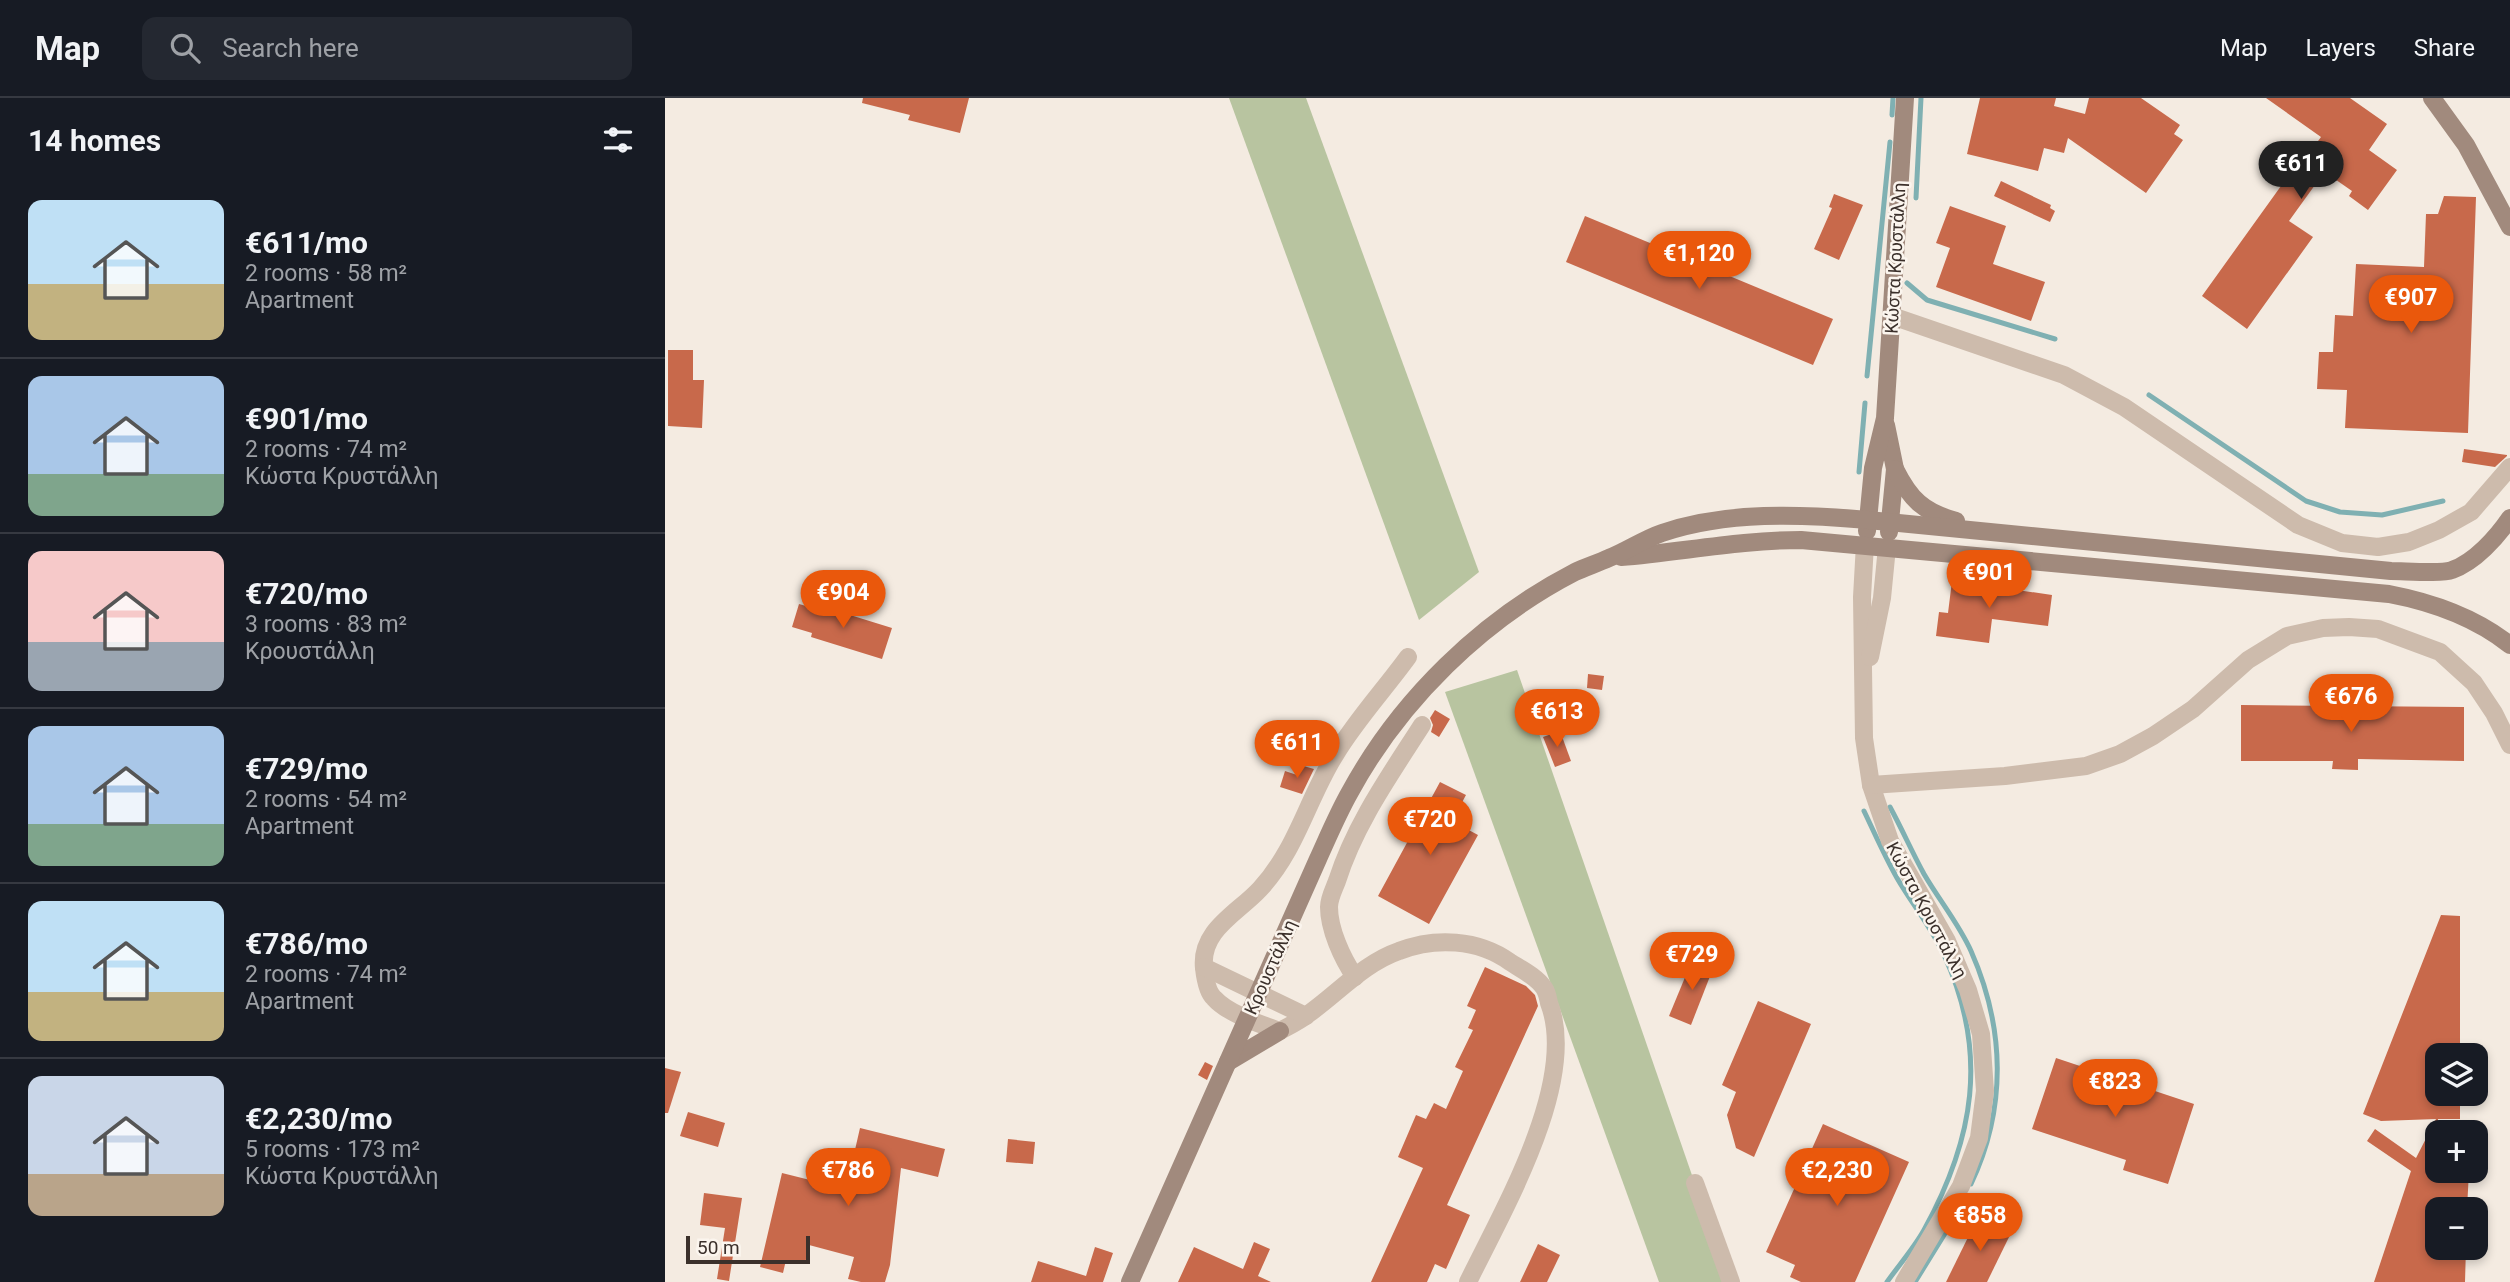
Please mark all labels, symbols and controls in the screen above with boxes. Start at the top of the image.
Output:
search box [142,17,632,80]
text: Map [35,29,100,68]
icon: search [166,29,204,67]
text: Search here [222,33,359,63]
text: Map [2220,34,2268,62]
text: Layers [2306,34,2376,62]
text: Share [2414,34,2475,62]
icon: filters [599,121,637,159]
text: 14 homes [28,123,161,158]
pin: €611 [2260,141,2342,201]
text: €611 [2275,150,2327,177]
street label: Κώστα Κρυστάλλη [1881,182,1909,334]
text: €611/mo [245,225,368,260]
icon: home [84,228,168,312]
pin: €1,120 [1642,232,1756,291]
text: €1,120 [1663,240,1735,267]
text: 2 rooms · 58 m² [245,260,407,287]
pin: €907 [2370,275,2452,335]
text: €907 [2385,284,2437,311]
text: Apartment [245,287,354,314]
text: €901/mo [245,401,368,436]
icon: home [84,404,168,488]
text: 2 rooms · 74 m² [245,436,407,463]
text: Κώστα Κρυστάλλη [245,463,439,490]
pin: €901 [1948,550,2030,610]
text: €901 [1963,559,2015,586]
pin: €904 [802,570,884,630]
text: €720/mo [245,576,368,611]
icon: home [84,579,168,663]
text: €904 [817,579,869,606]
text: 3 rooms · 83 m² [245,611,407,638]
text: Κρουστάλλη [245,638,375,665]
pin: €676 [2310,674,2392,734]
text: €676 [2325,683,2377,710]
pin: €613 [1516,690,1598,749]
text: €613 [1531,698,1583,725]
pin: €611 [1256,720,1338,780]
text: €611 [1271,729,1323,756]
text: €729/mo [245,751,368,786]
icon: home [84,754,168,838]
text: 2 rooms · 54 m² [245,786,407,813]
pin: €720 [1389,798,1471,857]
text: €720 [1404,806,1456,833]
text: Apartment [245,813,354,840]
street label: Κώστα Κρυστάλλη [1882,838,1972,982]
street label: Κρουστάλλη [1240,916,1300,1018]
text: €786/mo [245,926,368,961]
icon: home [84,929,168,1013]
pin: €729 [1651,932,1733,992]
text: €729 [1666,941,1718,968]
text: 2 rooms · 74 m² [245,961,407,988]
text: Apartment [245,988,354,1015]
map controls [2425,1043,2488,1260]
button: layers [2425,1043,2488,1106]
pin: €823 [2074,1060,2156,1119]
text: €823 [2089,1068,2141,1095]
text: €2,230/mo [245,1101,393,1136]
icon: home [84,1104,168,1188]
button: + [2425,1120,2488,1183]
text: 5 rooms · 173 m² [245,1136,420,1163]
pin: €786 [807,1148,889,1208]
pin: €2,230 [1780,1148,1894,1208]
text: €786 [822,1157,874,1184]
text: €2,230 [1801,1157,1873,1184]
text: Κώστα Κρυστάλλη [245,1163,439,1190]
pin: €858 [1939,1194,2021,1253]
button: − [2425,1197,2488,1260]
text: €858 [1954,1202,2006,1229]
scale bar [686,1233,810,1265]
text: 50 m [697,1236,740,1259]

